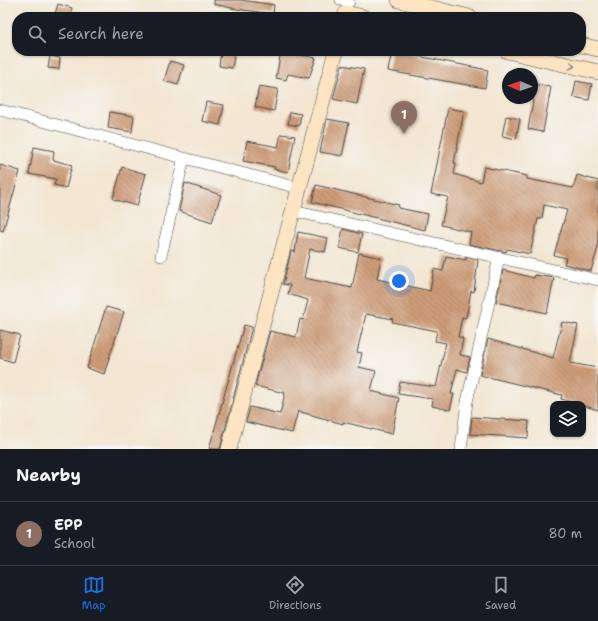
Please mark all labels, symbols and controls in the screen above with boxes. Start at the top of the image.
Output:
search box [12,12,586,56]
icon: search [26,23,48,45]
text: Search here [58,24,144,44]
one-way arrow [569,62,576,70]
north arrow [502,68,538,104]
pin: 1 [391,101,417,134]
your location [389,271,409,291]
map controls [550,401,586,437]
button: layers [550,401,586,437]
text: Nearby [16,464,81,486]
text: EPP [54,515,83,535]
text: 1 [26,525,32,542]
text: 80 m [548,525,582,542]
text: School [54,535,95,552]
tab: Map [82,574,105,613]
tab: Directions [269,574,321,613]
tab: Saved [485,574,516,613]

